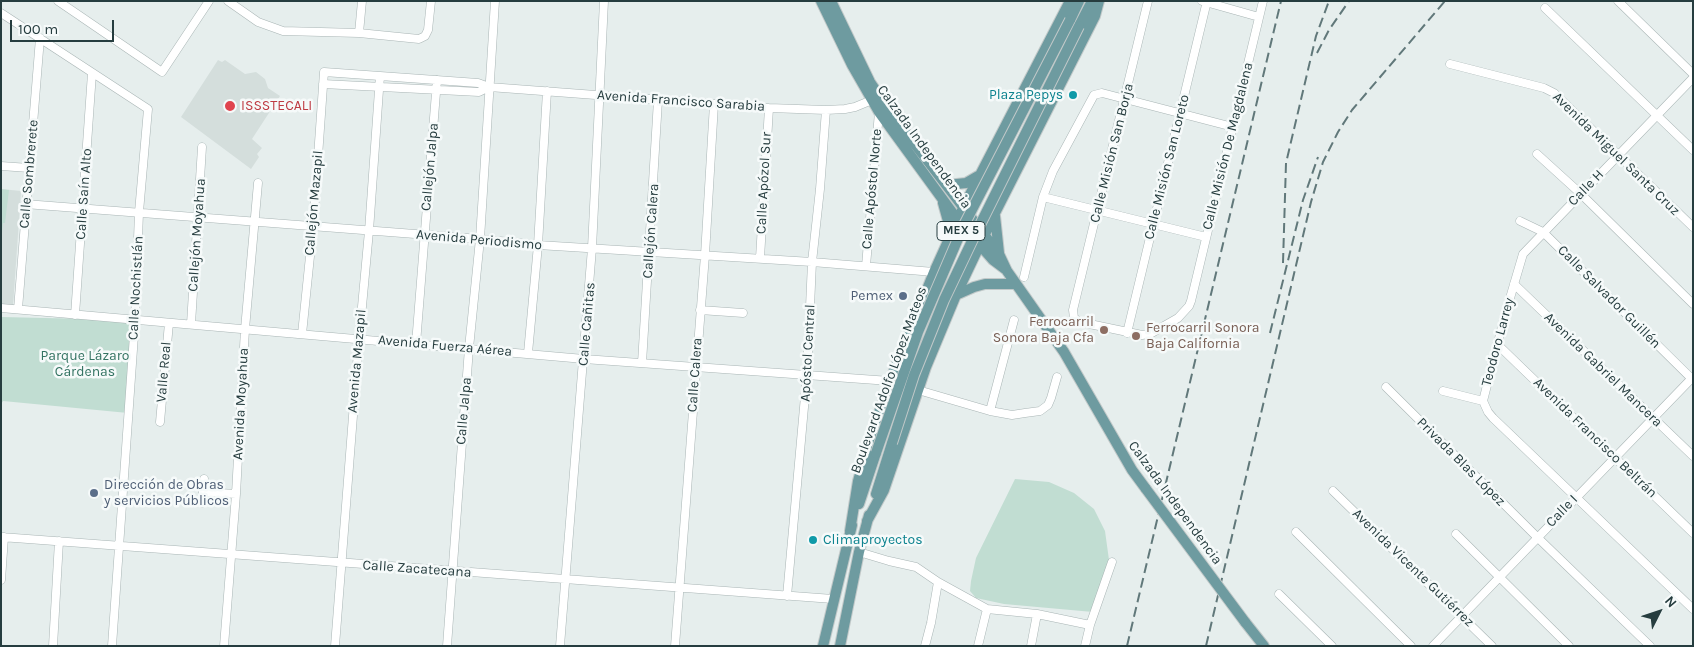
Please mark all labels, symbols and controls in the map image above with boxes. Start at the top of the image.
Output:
scale bar [12,10,116,42]
text: 100 m [18,20,58,38]
street label: Calle Misión De Magdalena [1199,60,1257,232]
street label: Calzada Independencia [874,82,974,212]
street label: Calle Misión San Borja [1087,82,1137,224]
street label: Avenida Francisco Sarabia [596,87,766,115]
place label: Plaza Pepys [989,87,1063,103]
marker: Plaza Pepys [1067,89,1079,101]
street label: Avenida Miguel Santa Cruz [1549,89,1683,219]
street label: Calle Misión San Loreto [1141,93,1193,241]
place label: ISSSTECALI [241,98,312,114]
marker: ISSSTECALI [223,99,237,113]
street label: Calle Sombrerete [16,119,42,229]
street label: Callejón Jalpa [418,122,442,212]
street label: Calle Apóstol Norte [858,128,886,250]
street label: Calle Apózol Sur [753,132,775,234]
street label: Calle Saín Alto [72,148,96,240]
street label: Callejón Mazapil [301,150,327,256]
street label: Calle H [1565,166,1607,210]
street label: Callejón Moyahua [185,178,209,292]
street label: Callejón Calera [639,183,663,279]
road number: MEX 5 [937,222,985,240]
street label: Avenida Periodismo [415,226,543,254]
street label: Calle Nochistlán [125,235,147,341]
street label: Calle Salvador Guillén [1554,242,1664,352]
street label: Calle Cañitas [575,281,599,367]
street label: Boulevard Adolfo López Mateos [847,284,931,476]
place label: Pemex [851,288,893,304]
marker: Pemex [897,290,909,302]
street label: Teodoro Larrey [1478,296,1518,388]
street label: Apóstol Central [797,304,819,402]
street label: Avenida Mazapil [344,308,370,414]
street label: Avenida Gabriel Mancera [1540,309,1666,431]
place label: Ferrocarril Sonora Baja Cfa [993,314,1094,347]
place label: Ferrocarril Sonora Baja California [1146,320,1259,352]
marker: Ferrocarril Sonora Baja Cfa [1098,324,1110,336]
marker: Ferrocarril Sonora Baja California [1130,330,1142,342]
street label: Avenida Fuerza Aérea [377,332,513,360]
street label: Calle Calera [684,337,706,413]
street label: Valle Real [153,341,175,403]
park label: Parque Lázaro Cárdenas [40,348,130,381]
street label: Avenida Moyahua [230,348,252,460]
street label: Avenida Francisco Beltrán [1530,374,1660,502]
street label: Calle Jalpa [453,376,475,446]
street label: Privada Blas López [1413,414,1509,510]
street label: Calzada Independencia [1125,438,1225,568]
place label: Dirección de Obras y servicios Públicos [104,477,229,510]
marker: Dirección de Obras y servicios Públicos [88,487,100,499]
street label: Calle I [1543,491,1581,531]
street label: Avenida Vicente Gutiérrez [1349,505,1477,631]
place label: Climaproyectos [823,532,923,548]
marker: Climaproyectos [807,534,819,546]
street label: Calle Zacatecana [362,557,472,581]
north arrow [1634,587,1684,637]
text: N [1661,592,1680,611]

